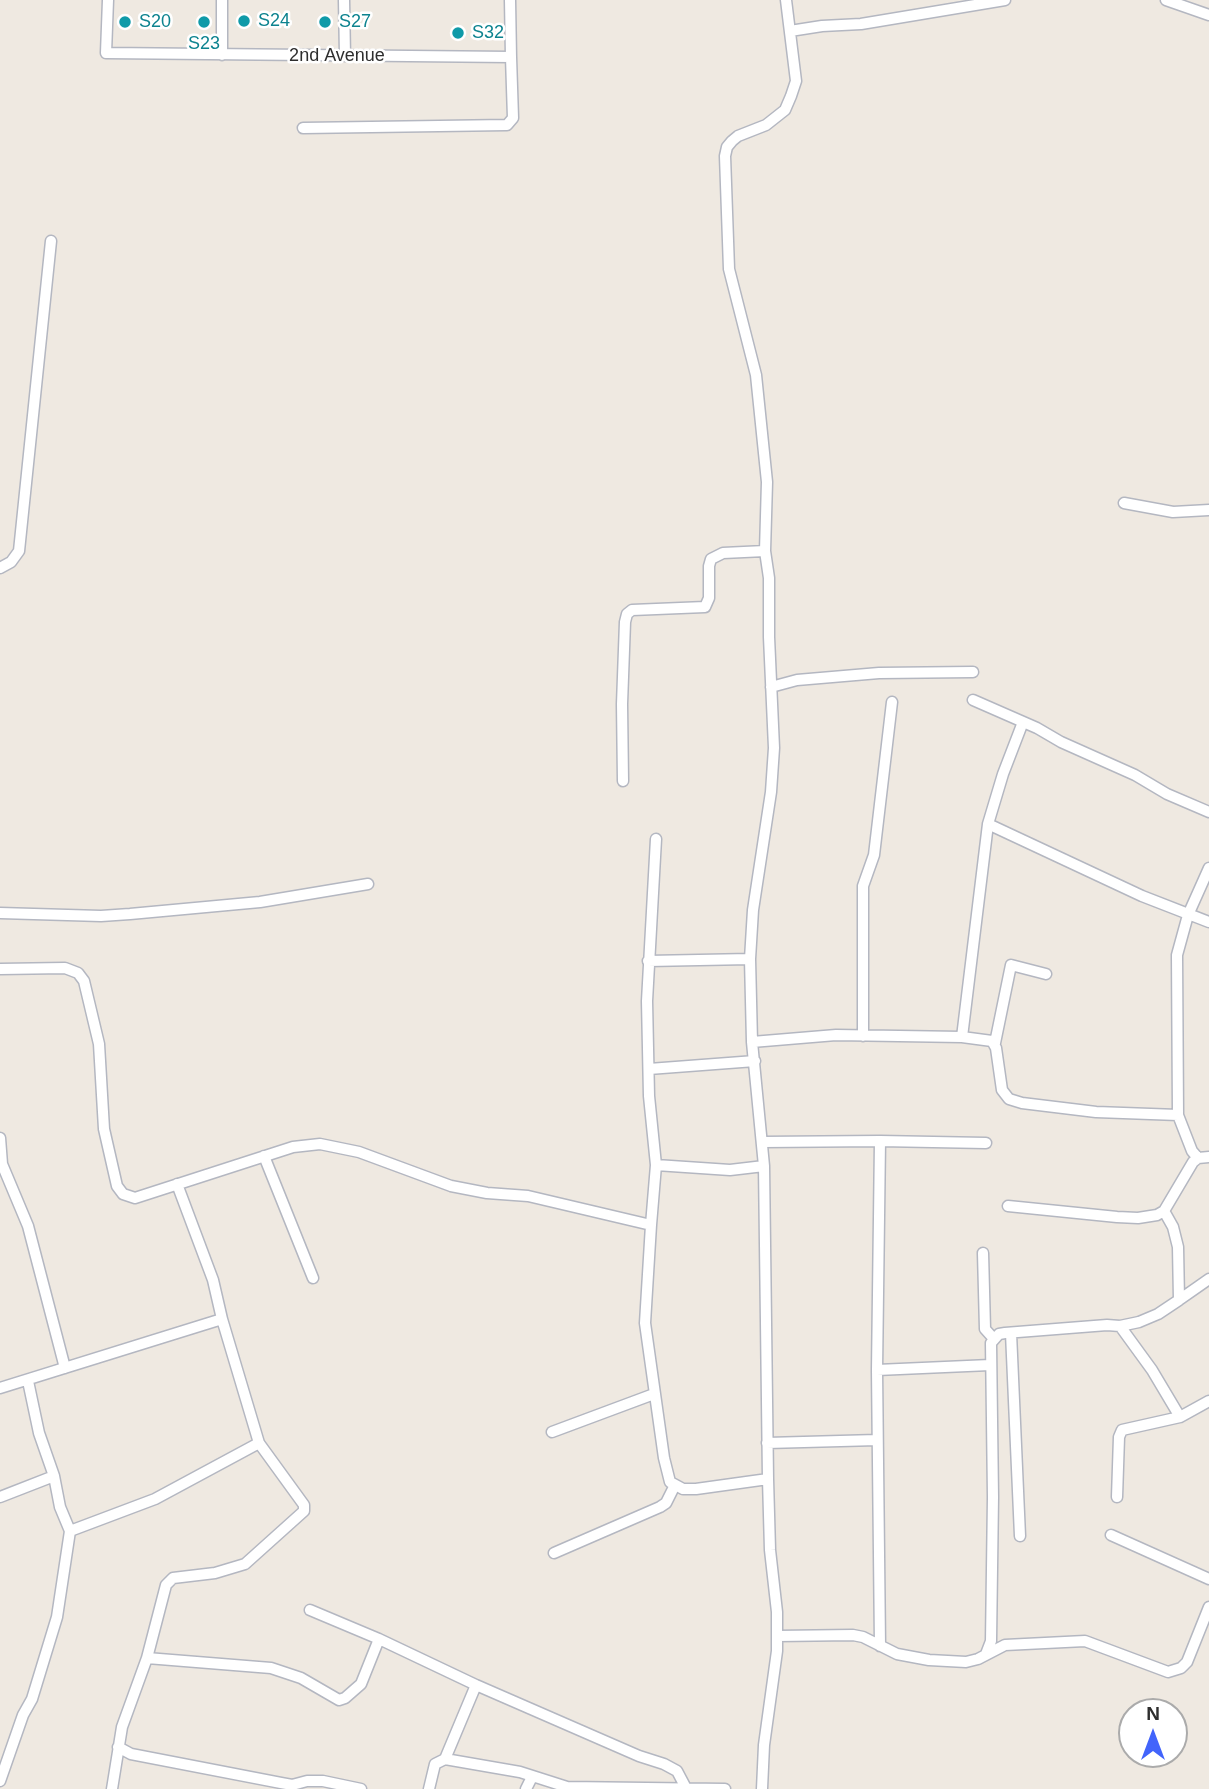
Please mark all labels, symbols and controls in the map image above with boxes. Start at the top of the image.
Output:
place label: S24 [258,10,290,32]
place label: S20 [139,11,171,33]
place label: S27 [339,11,371,33]
marker: S24 [236,13,252,29]
marker: S20 [117,14,133,30]
marker: S23 [196,14,212,30]
marker: S27 [317,14,333,30]
place label: S32 [472,22,504,44]
marker: S32 [450,25,466,41]
place label: S23 [188,33,220,55]
street label: 2nd Avenue [289,45,385,67]
north arrow [1118,1698,1188,1768]
text: N [1146,1703,1160,1724]

